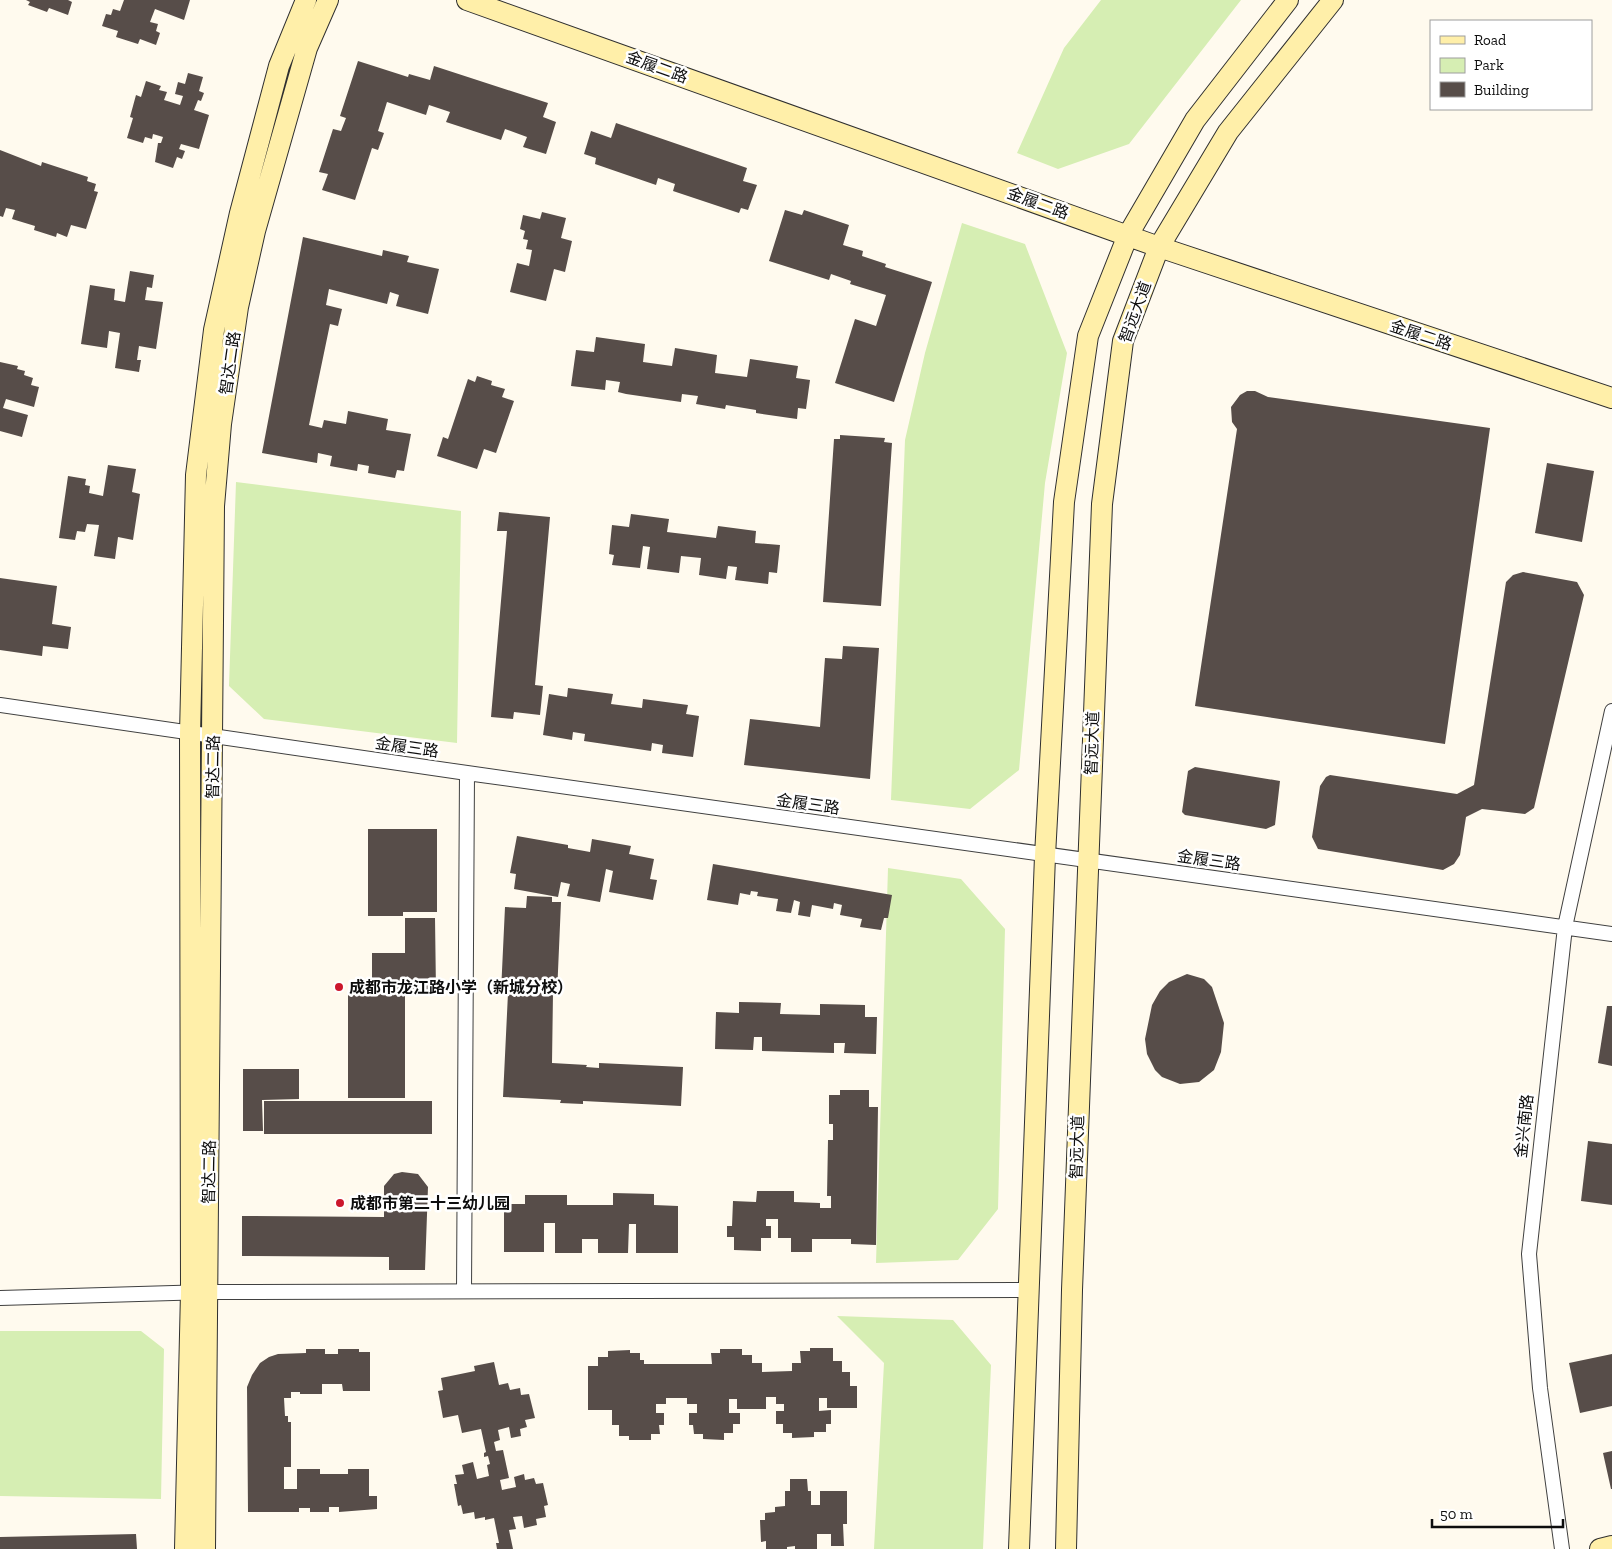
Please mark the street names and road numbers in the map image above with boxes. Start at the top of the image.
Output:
street label: 金履二路 [624,47,690,87]
street label: 金履二路 [1005,183,1071,223]
street label: 智远大道 [1115,279,1155,345]
street label: 金履二路 [1388,316,1454,354]
street label: 智达二路 [216,330,244,396]
street label: 智远大道 [1081,711,1103,775]
street label: 金履三路 [374,733,440,761]
street label: 智达二路 [203,735,223,799]
street label: 金履三路 [775,790,841,818]
street label: 金履三路 [1176,846,1242,874]
street label: 金兴南路 [1511,1093,1537,1159]
street label: 智远大道 [1066,1115,1088,1179]
street label: 智达二路 [199,1140,219,1204]

